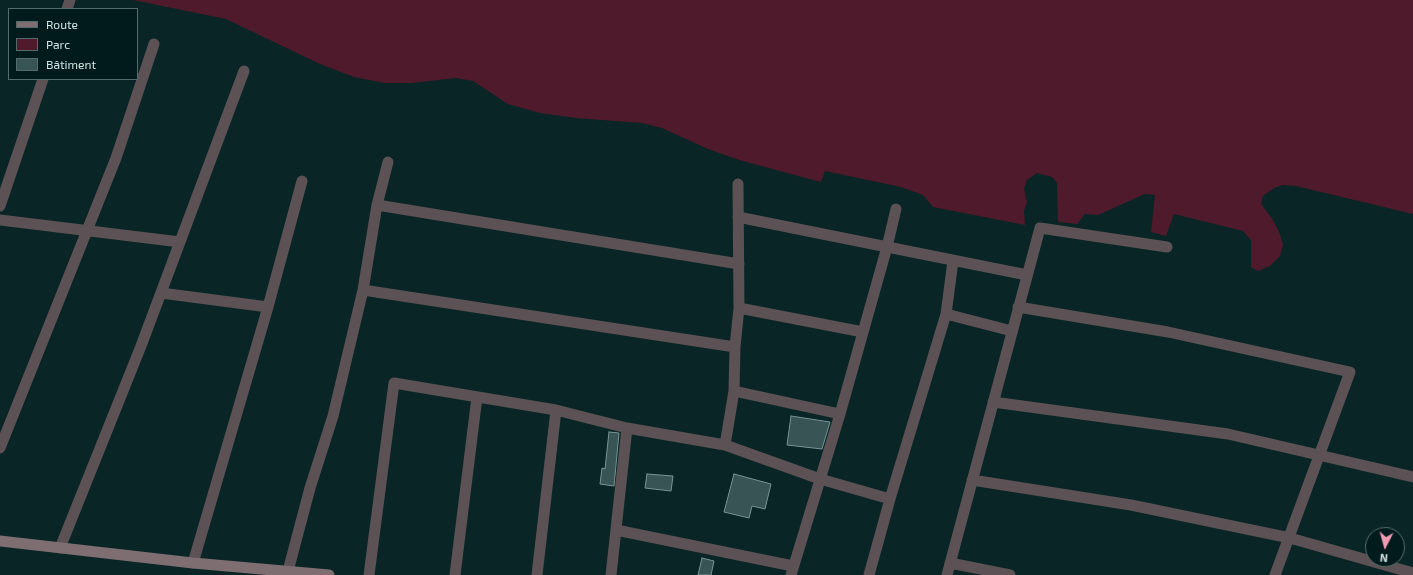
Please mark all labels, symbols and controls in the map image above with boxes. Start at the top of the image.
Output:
legend [8,8,138,80]
text: Route [46,17,78,31]
text: Parc [46,37,70,51]
text: Bâtiment [46,57,96,71]
north arrow [1365,527,1405,567]
text: N [1379,552,1388,565]

